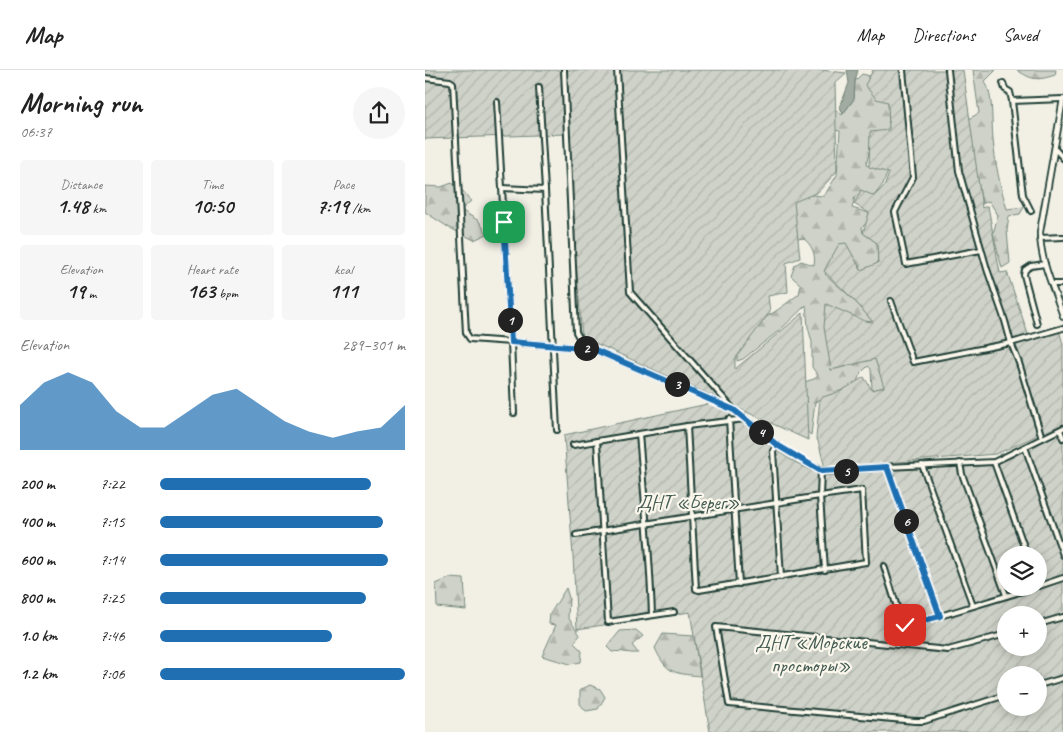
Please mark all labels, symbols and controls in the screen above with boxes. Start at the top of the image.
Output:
text: Map [25,20,62,50]
text: Map [857,24,884,46]
text: Directions [912,24,975,46]
text: Saved [1003,24,1038,46]
text: Morning run [20,85,142,120]
button: share [353,87,405,139]
text: 06:37 [20,122,52,142]
text: Distance [61,176,102,193]
text: Time [202,176,223,193]
text: Pace [333,176,354,193]
text: 1.48 [57,193,89,219]
text: 10:50 [192,193,233,219]
text: 7:19 [317,193,349,219]
text: km [89,200,106,217]
text: /km [349,200,370,217]
pin [483,201,525,243]
icon: arrive [490,208,518,236]
text: Elevation [60,261,103,278]
text: Heart rate [187,261,238,278]
text: kcal [334,261,353,278]
text: 19 [67,278,85,304]
text: 163 [187,278,216,304]
text: 111 [329,278,358,304]
text: m [85,285,96,302]
text: bpm [216,285,238,302]
pin: 1 [497,308,523,332]
text: 1 [507,312,514,329]
text: Elevation [20,335,69,355]
text: 289–301 m [342,335,405,355]
pin: 2 [573,336,599,360]
text: 2 [583,340,590,357]
pin: 3 [665,372,689,396]
text: 3 [674,376,681,393]
pin: 4 [749,420,773,444]
text: 4 [758,424,765,441]
pin: 5 [833,458,859,484]
text: 5 [843,463,850,480]
text: 200 m [20,474,55,494]
text: 7:22 [100,474,125,494]
park label: ДНТ «Берег» [636,490,740,515]
pin: 6 [893,508,919,534]
text: 400 m [20,512,55,532]
text: 7:15 [100,512,125,532]
text: 6 [903,513,910,530]
map controls [997,546,1047,716]
button: layers [997,546,1047,596]
text: 600 m [20,550,55,570]
text: 7:14 [100,550,125,570]
text: 800 m [20,588,55,608]
text: 7:25 [100,588,125,608]
pin [884,604,926,646]
button: + [997,606,1047,656]
icon: check [891,611,919,639]
text: 1.0 km [20,626,57,646]
text: 7:46 [100,626,125,646]
park label: ДНТ «Морские просторы» [755,630,868,678]
text: 1.2 km [20,664,57,684]
text: 7:06 [100,664,125,684]
button: − [997,666,1047,716]

